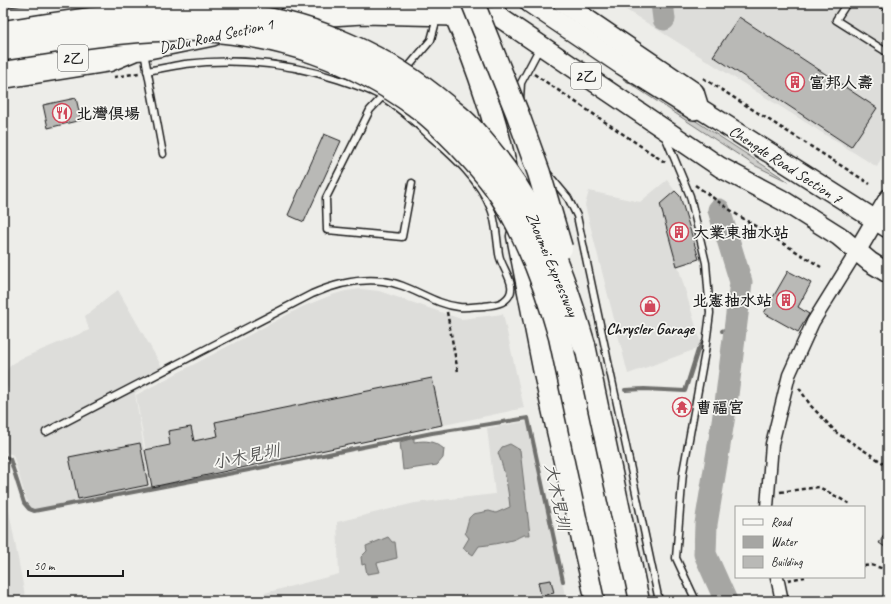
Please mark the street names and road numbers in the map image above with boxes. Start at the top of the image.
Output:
street label: DaDu Road Section 1 [157,14,276,58]
road number: 2乙 [58,45,88,71]
road number: 2乙 [571,63,601,89]
street label: Chengde Road Section 7 [725,121,846,209]
street label: Zhoumei Expressway [521,209,584,321]

